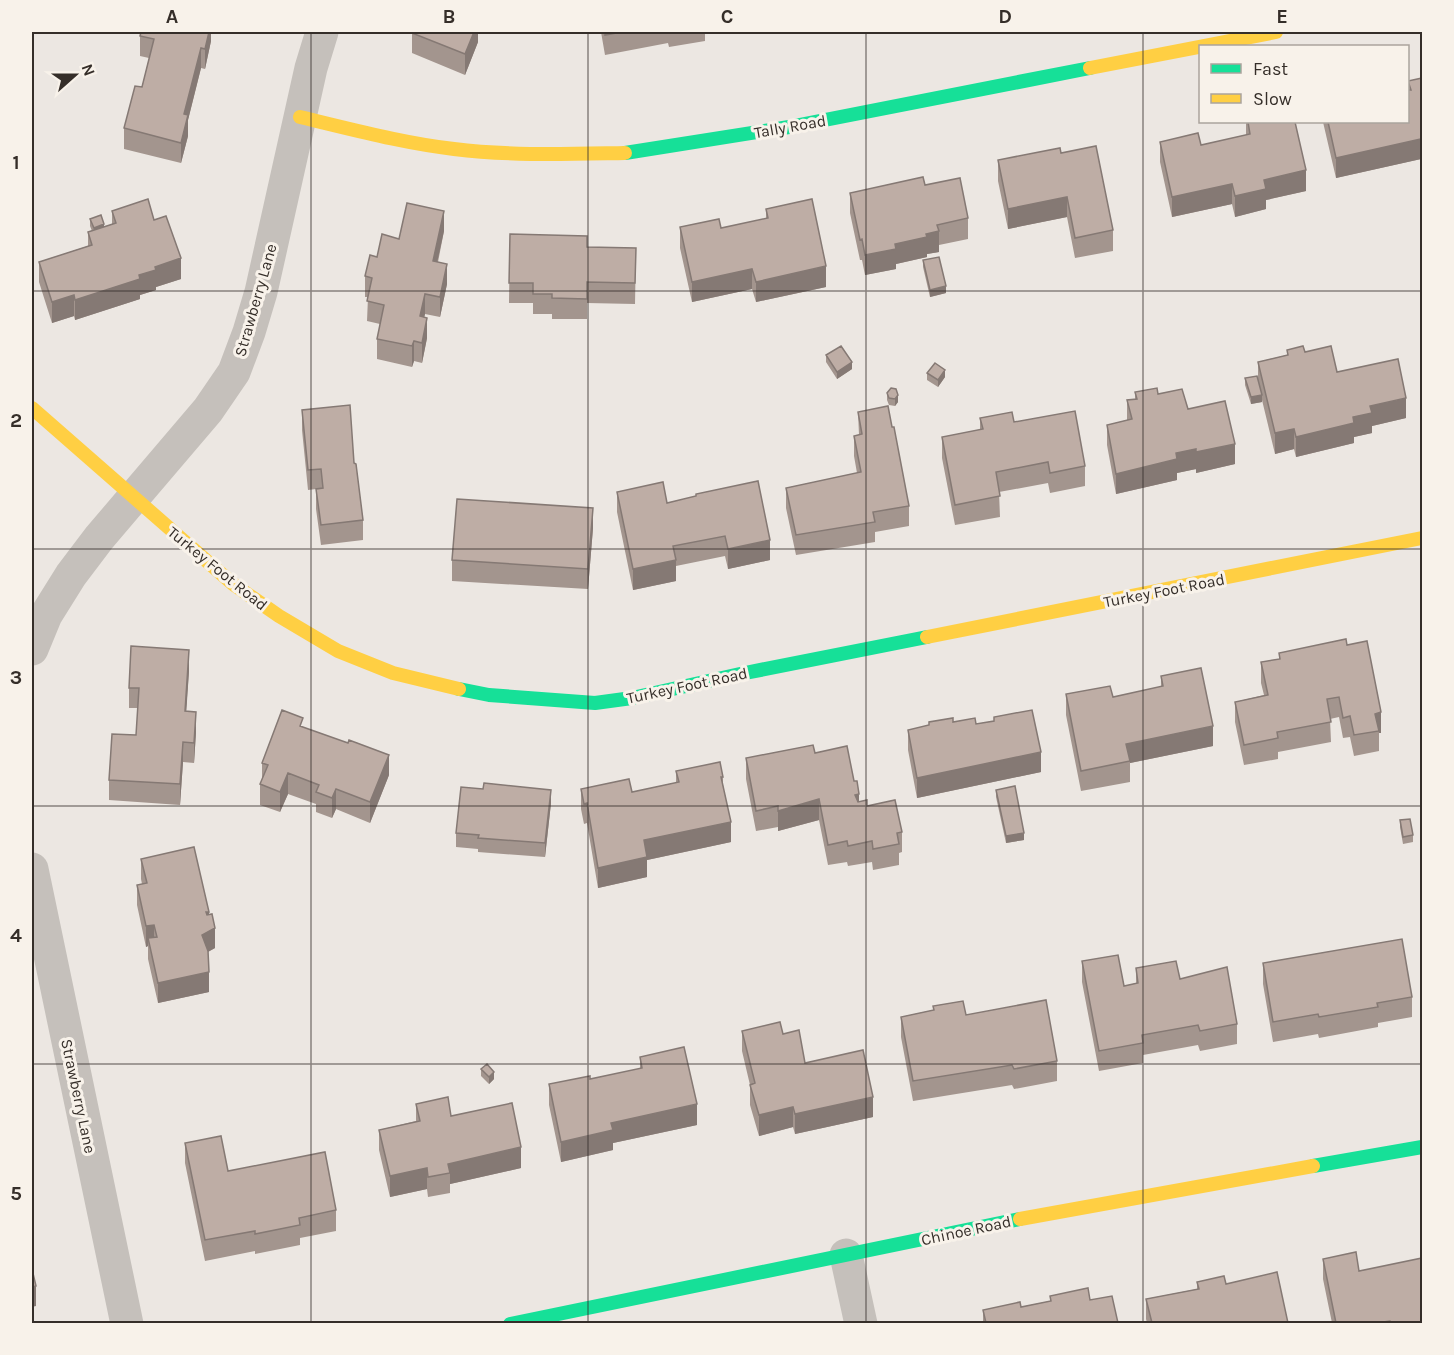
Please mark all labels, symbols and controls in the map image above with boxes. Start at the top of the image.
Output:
text: A [166,5,179,28]
text: B [443,5,455,28]
text: C [721,5,733,28]
text: D [998,5,1012,28]
text: E [1276,5,1288,28]
north arrow [45,45,105,105]
legend [1199,45,1409,123]
text: Fast [1253,58,1288,80]
text: N [78,61,99,79]
text: Slow [1253,88,1292,110]
street label: Tally Road [753,111,827,142]
text: 1 [12,151,20,174]
street label: Strawberry Lane [230,242,281,359]
text: 2 [10,409,22,432]
street label: Turkey Foot Road [164,522,271,614]
street label: Turkey Foot Road [1102,569,1226,612]
street label: Turkey Foot Road [625,663,749,708]
text: 3 [10,666,22,689]
text: 4 [10,924,22,947]
street label: Strawberry Lane [57,1037,100,1155]
text: 5 [10,1182,22,1205]
street label: Chinoe Road [919,1212,1013,1249]

